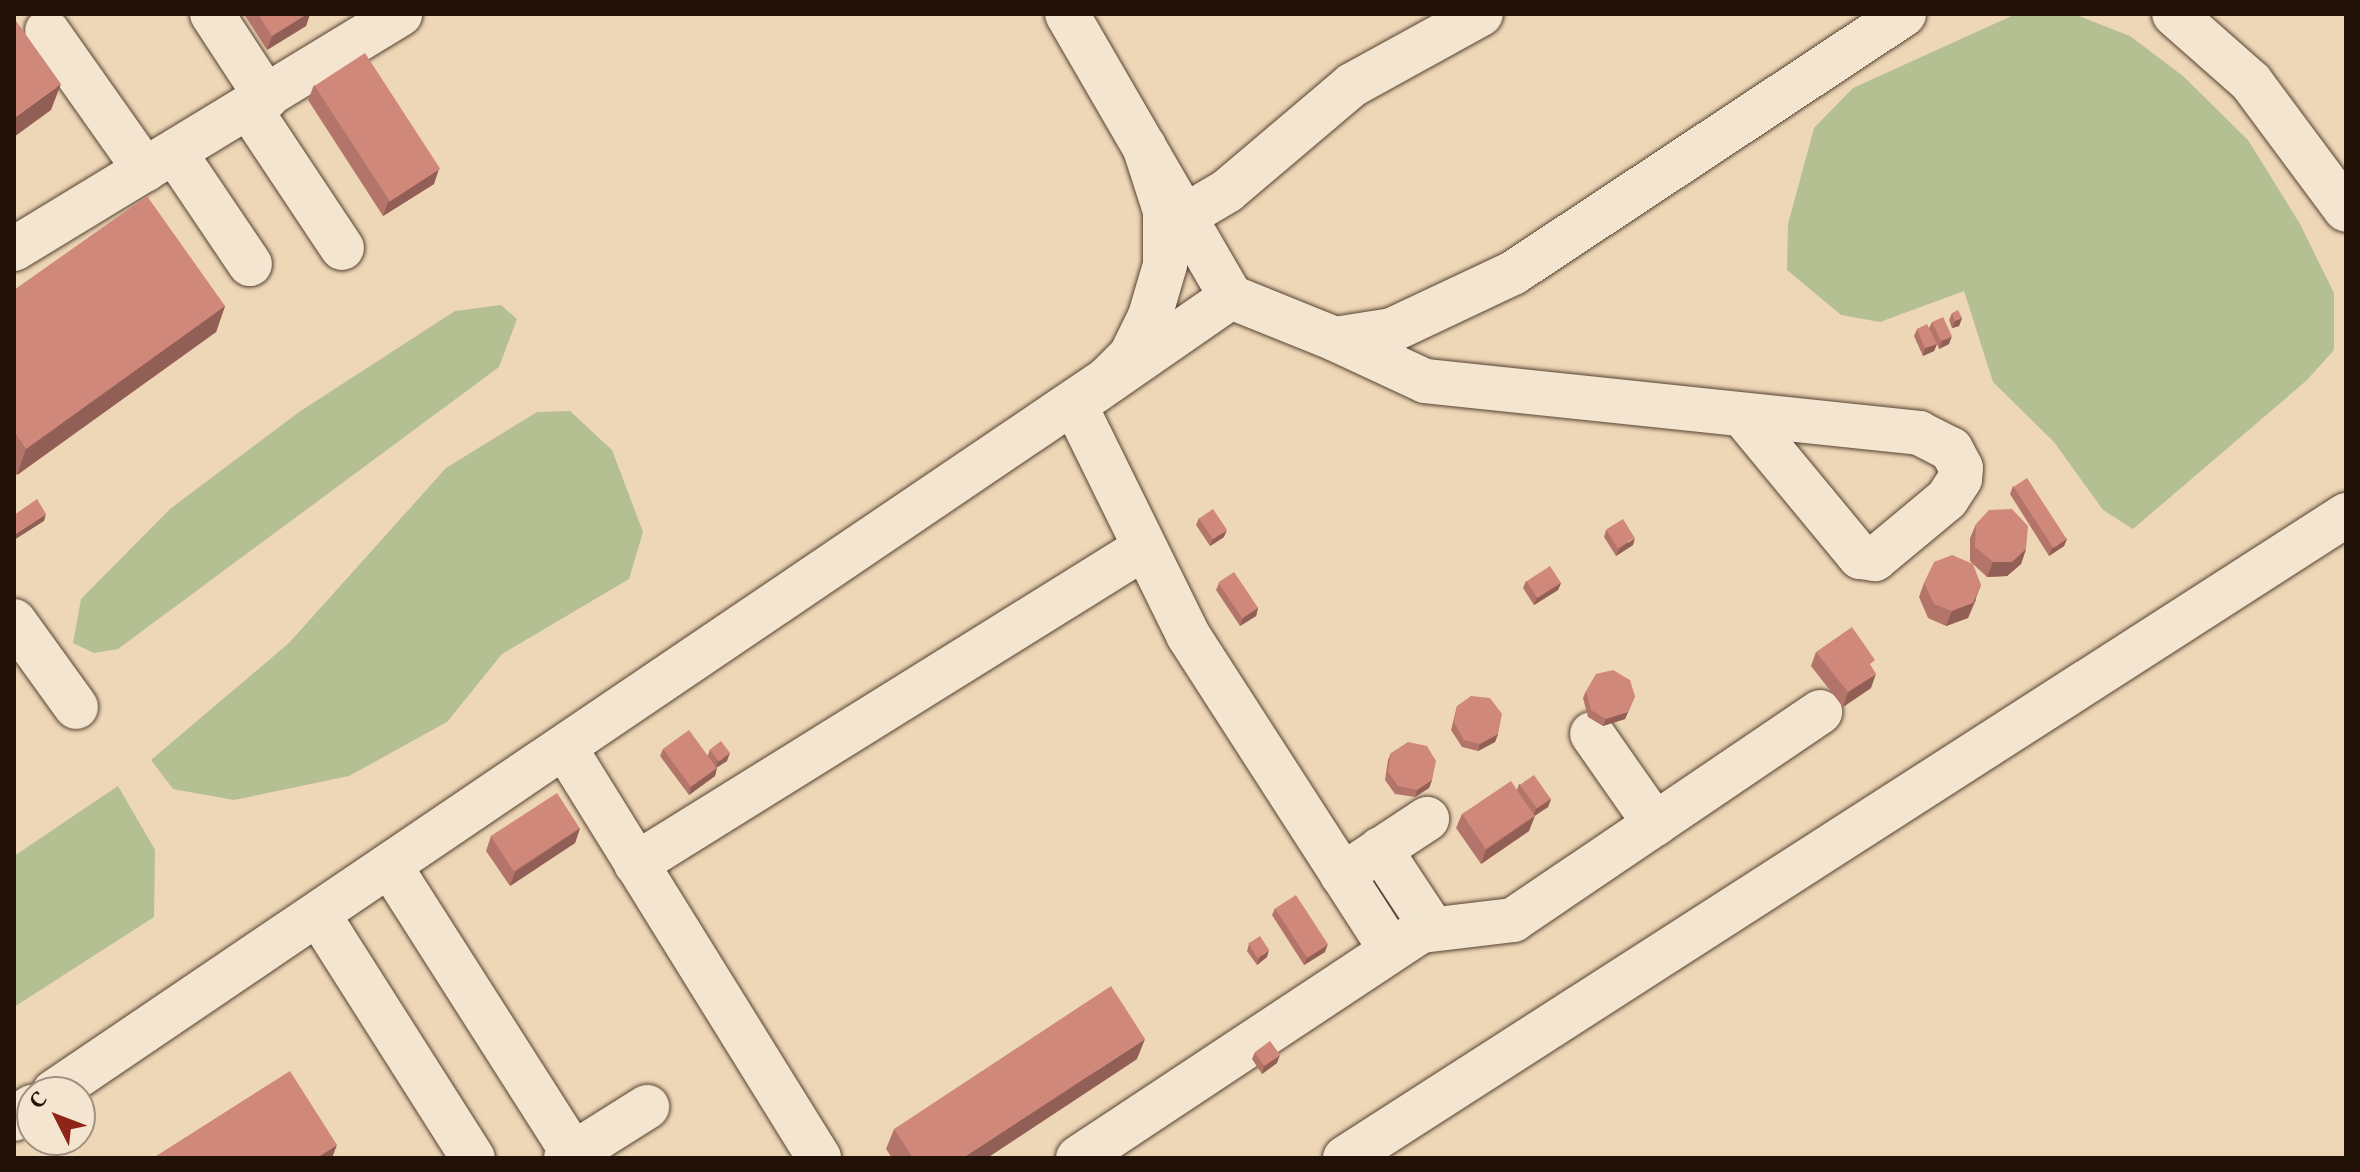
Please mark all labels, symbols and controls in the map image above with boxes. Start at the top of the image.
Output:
north arrow [16,1076,96,1156]
text: С [23,1085,56,1117]

